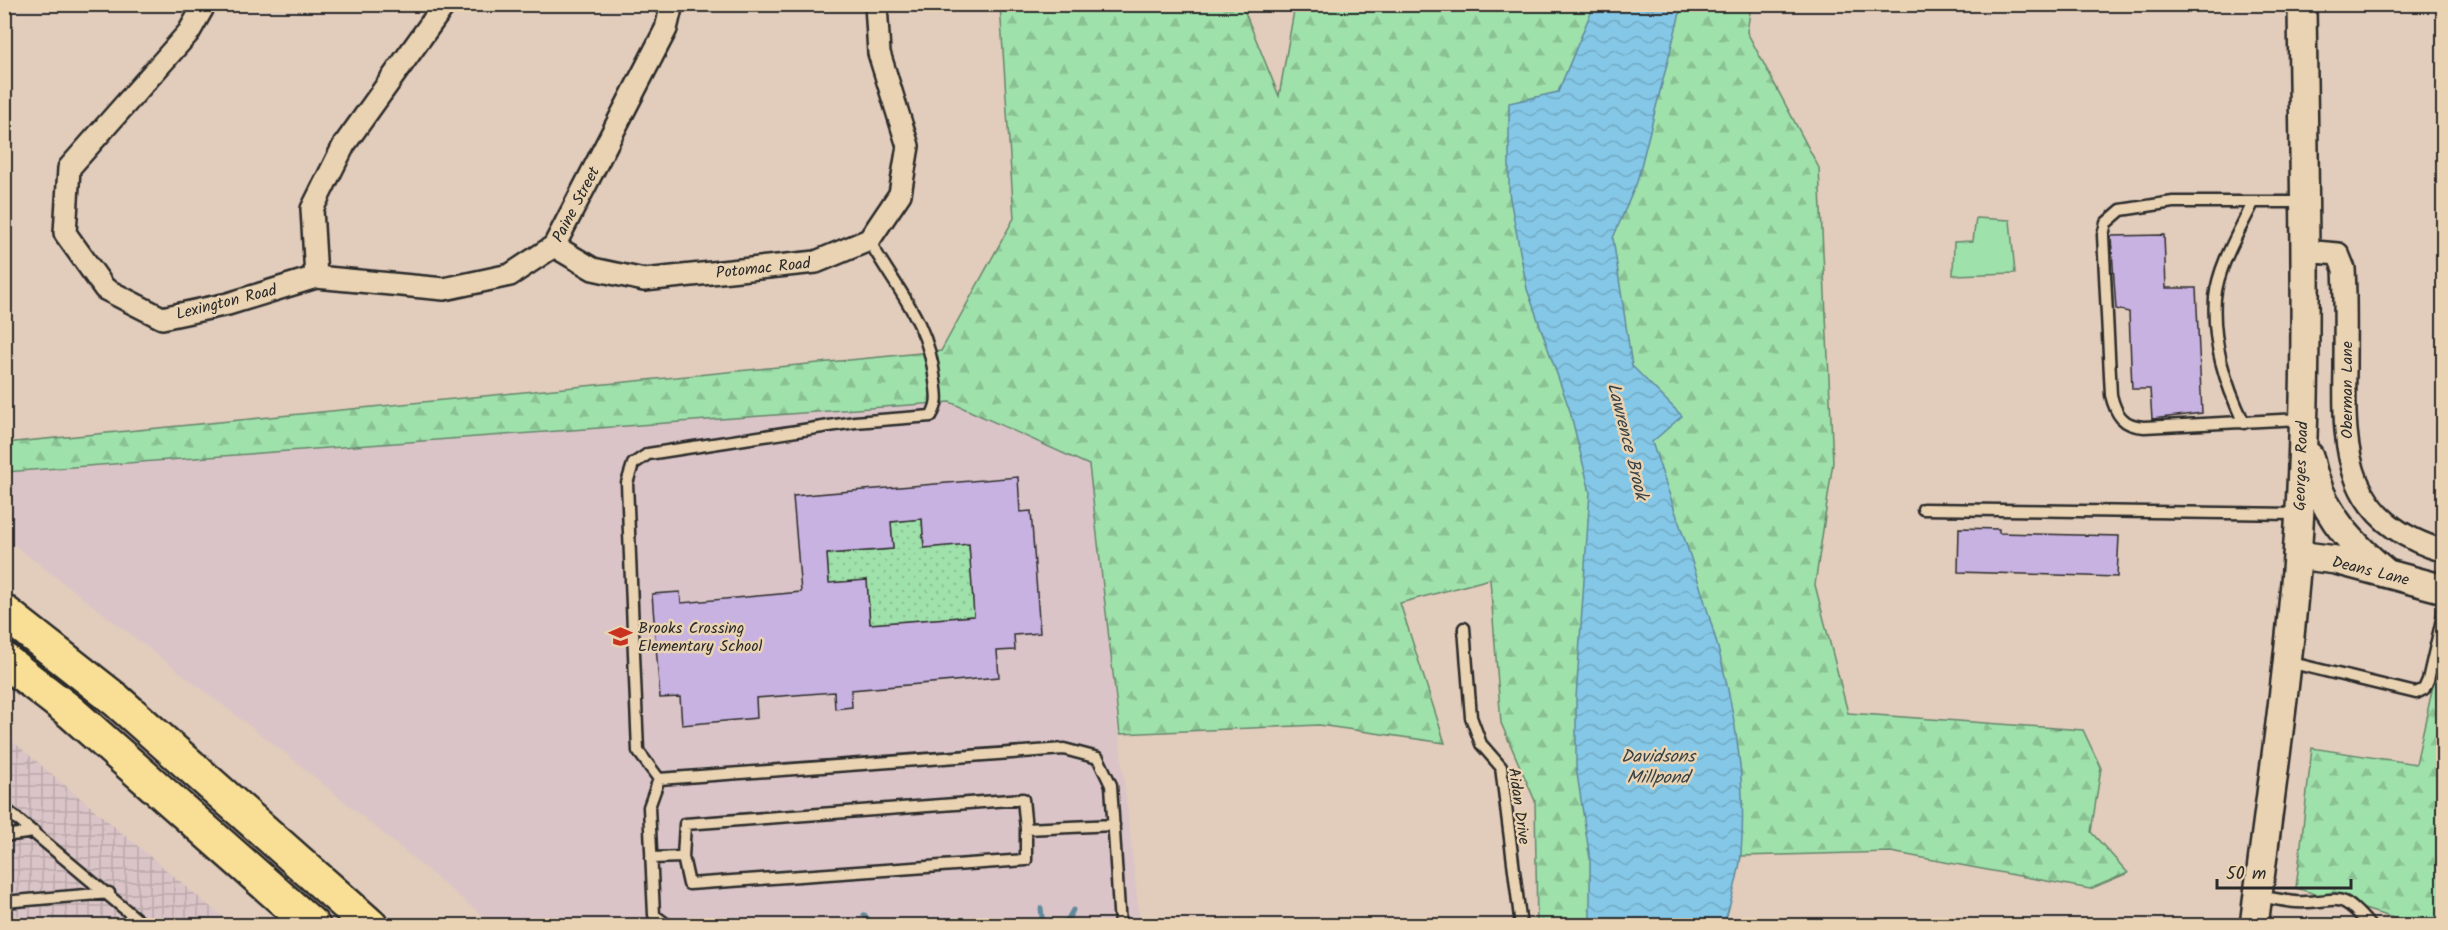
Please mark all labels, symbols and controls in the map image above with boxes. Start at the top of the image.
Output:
street label: Paine Street [546,162,607,247]
street label: Potomac Road [714,251,813,286]
street label: Lexington Road [173,278,280,327]
street label: Oberman Lane [2335,341,2360,439]
water label: Lawrence Brook [1598,380,1656,505]
street label: Georges Road [2287,420,2316,511]
street label: Deans Lane [2329,550,2412,593]
place label: Brooks Crossing Elementary School [638,616,763,659]
school or university icon: Brooks Crossing Elementary School [607,623,633,649]
water label: Davidsons Millpond [1621,743,1697,793]
street label: Aidan Drive [1501,766,1536,846]
scale bar [2217,852,2350,890]
text: 50 m [2226,860,2266,889]

